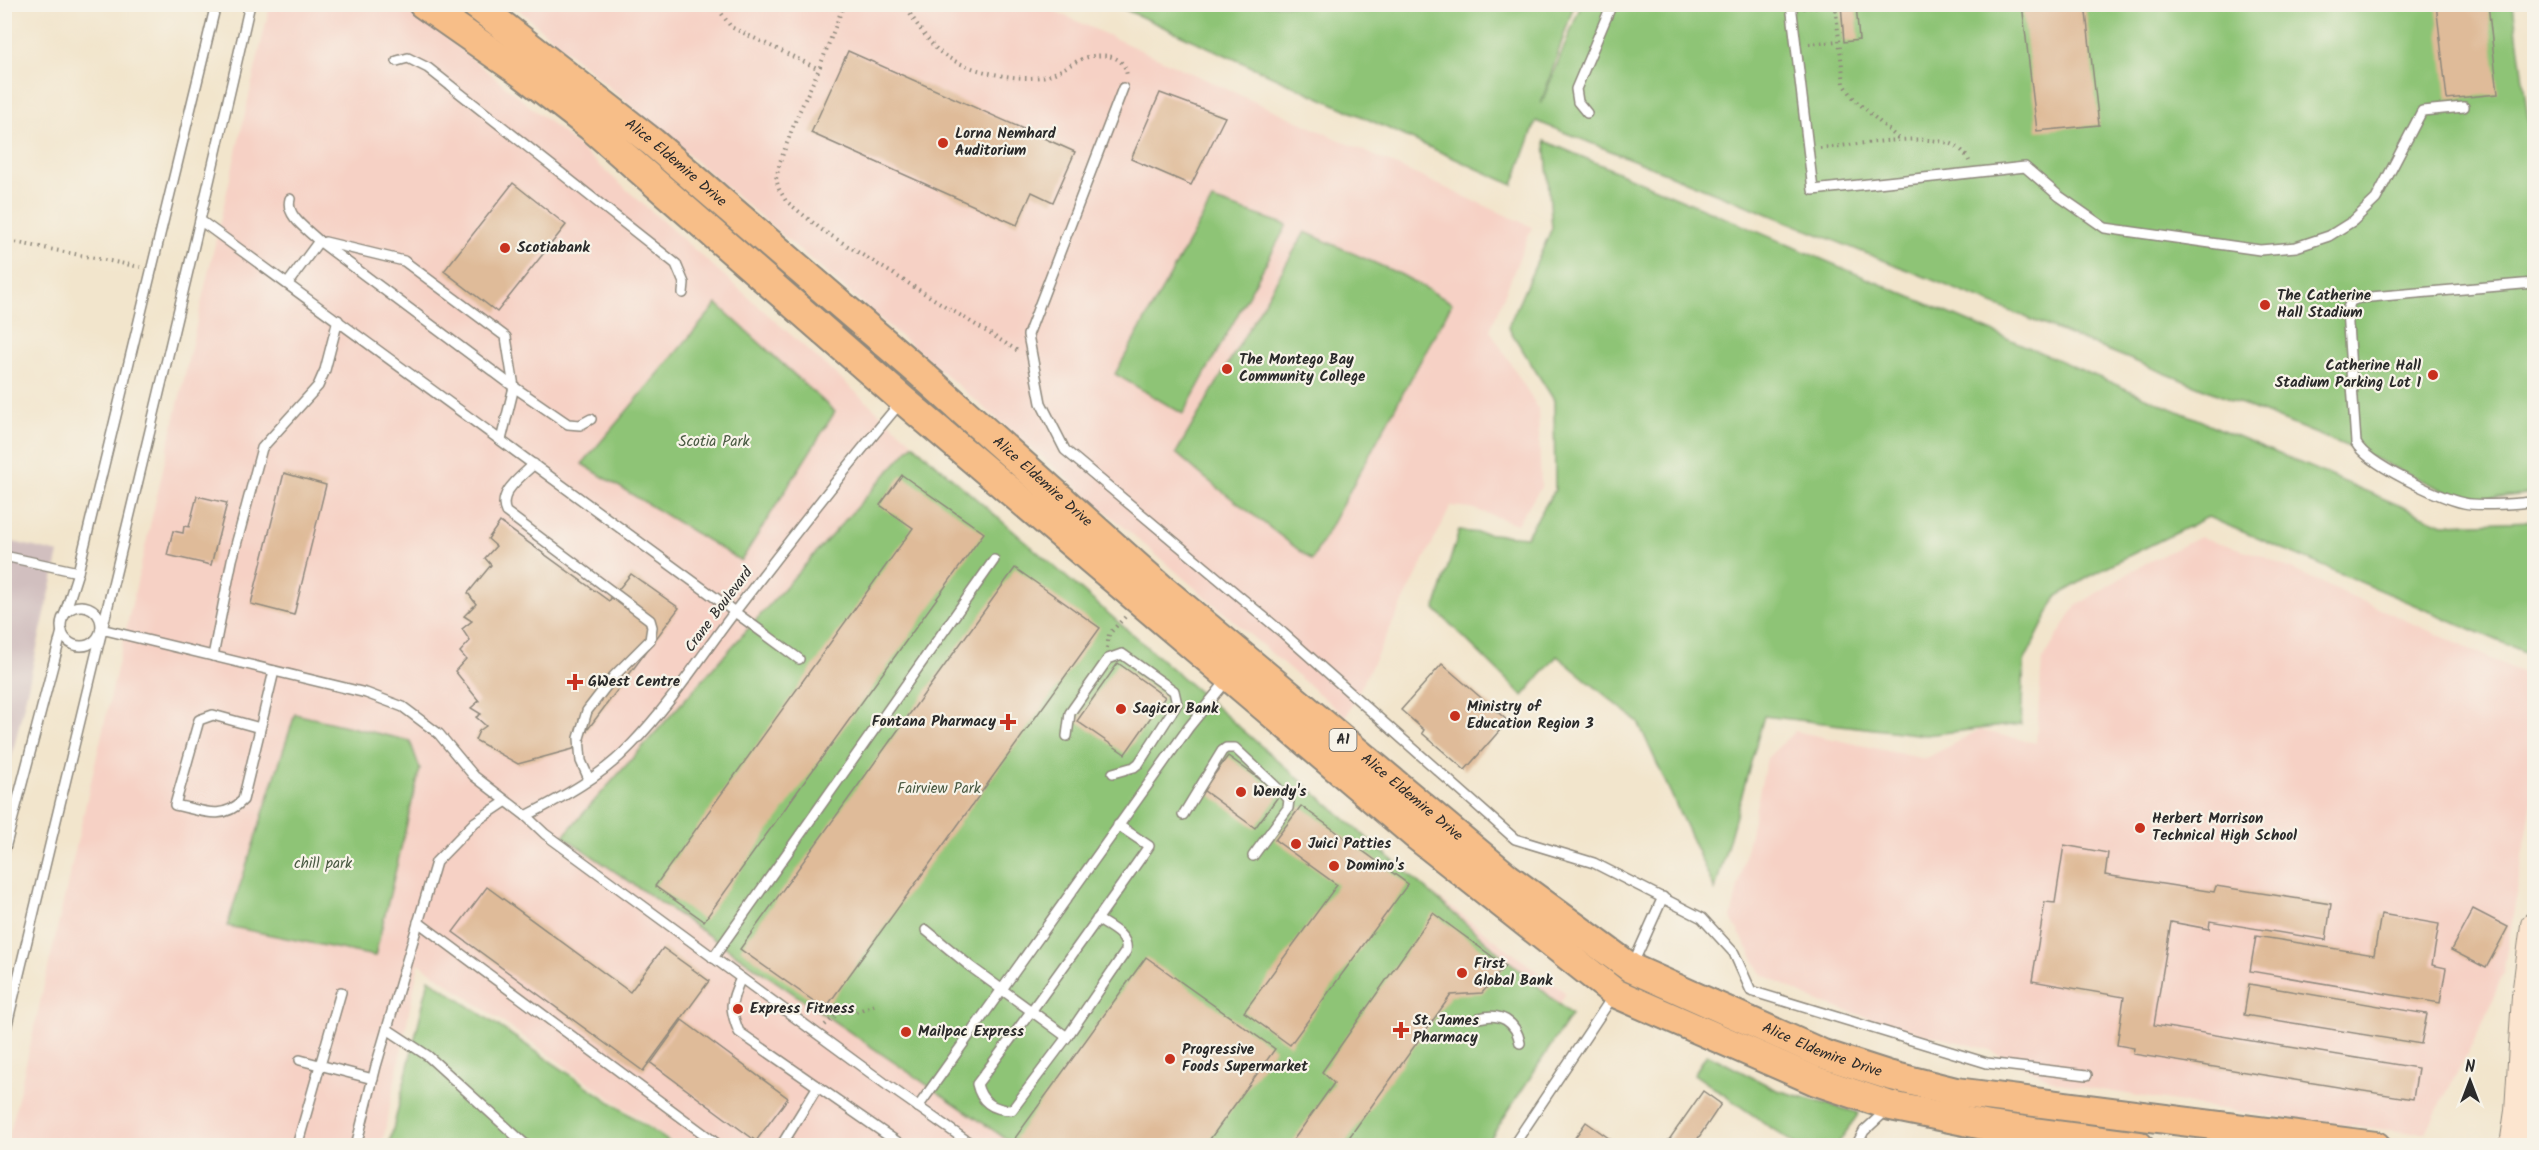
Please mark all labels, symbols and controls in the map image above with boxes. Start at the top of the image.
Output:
street label: Alice Eldemire Drive [619,113,732,213]
place label: Lorna Nemhard Auditorium [955,122,1057,163]
marker: Lorna Nemhard Auditorium [936,136,950,150]
place label: Scotiabank [517,236,590,260]
marker: Scotiabank [498,241,512,255]
place label: The Catherine Hall Stadium [2277,284,2372,325]
marker: The Catherine Hall Stadium [2258,298,2272,312]
place label: The Montego Bay Community College [1239,348,1366,389]
place label: Catherine Hall Stadium Parking Lot 1 [2275,354,2421,395]
marker: The Montego Bay Community College [1220,362,1234,376]
marker: Catherine Hall Stadium Parking Lot 1 [2426,368,2440,382]
park label: Scotia Park [678,430,750,454]
street label: Alice Eldemire Drive [987,431,1098,533]
street label: Crane Boulevard [679,562,759,658]
place label: GWest Centre [588,670,681,694]
marker: GWest Centre [566,673,584,691]
place label: Ministry of Education Region 3 [1467,695,1594,736]
place label: Sagicor Bank [1133,697,1219,721]
marker: Sagicor Bank [1114,702,1128,716]
marker: Ministry of Education Region 3 [1448,709,1462,723]
place label: Fontana Pharmacy [872,710,996,734]
marker: Fontana Pharmacy [1001,715,1015,729]
road number: A1 [1330,729,1356,751]
street label: Alice Eldemire Drive [1355,748,1468,848]
park label: Fairview Park [897,777,982,801]
place label: Wendy's [1253,780,1307,804]
marker: Wendy's [1234,785,1248,799]
place label: Herbert Morrison Technical High School [2152,807,2297,848]
marker: Herbert Morrison Technical High School [2133,821,2147,835]
place label: Juici Patties [1308,832,1391,856]
marker: Juici Patties [1289,837,1303,851]
park label: chill park [294,852,353,876]
place label: Domino's [1346,854,1404,878]
marker: Domino's [1327,859,1341,873]
place label: First Global Bank [1474,952,1553,993]
marker: First Global Bank [1455,966,1469,980]
place label: Express Fitness [750,997,854,1021]
marker: Express Fitness [731,1002,745,1016]
place label: St. James Pharmacy [1413,1009,1479,1050]
street label: Alice Eldemire Drive [1758,1016,1885,1084]
place label: Mailpac Express [918,1020,1024,1044]
marker: St. James Pharmacy [1394,1023,1408,1037]
marker: Mailpac Express [899,1025,913,1039]
place label: Progressive Foods Supermarket [1182,1038,1308,1079]
north arrow [2440,1051,2500,1111]
marker: Progressive Foods Supermarket [1163,1052,1177,1066]
text: N [2465,1055,2475,1080]

